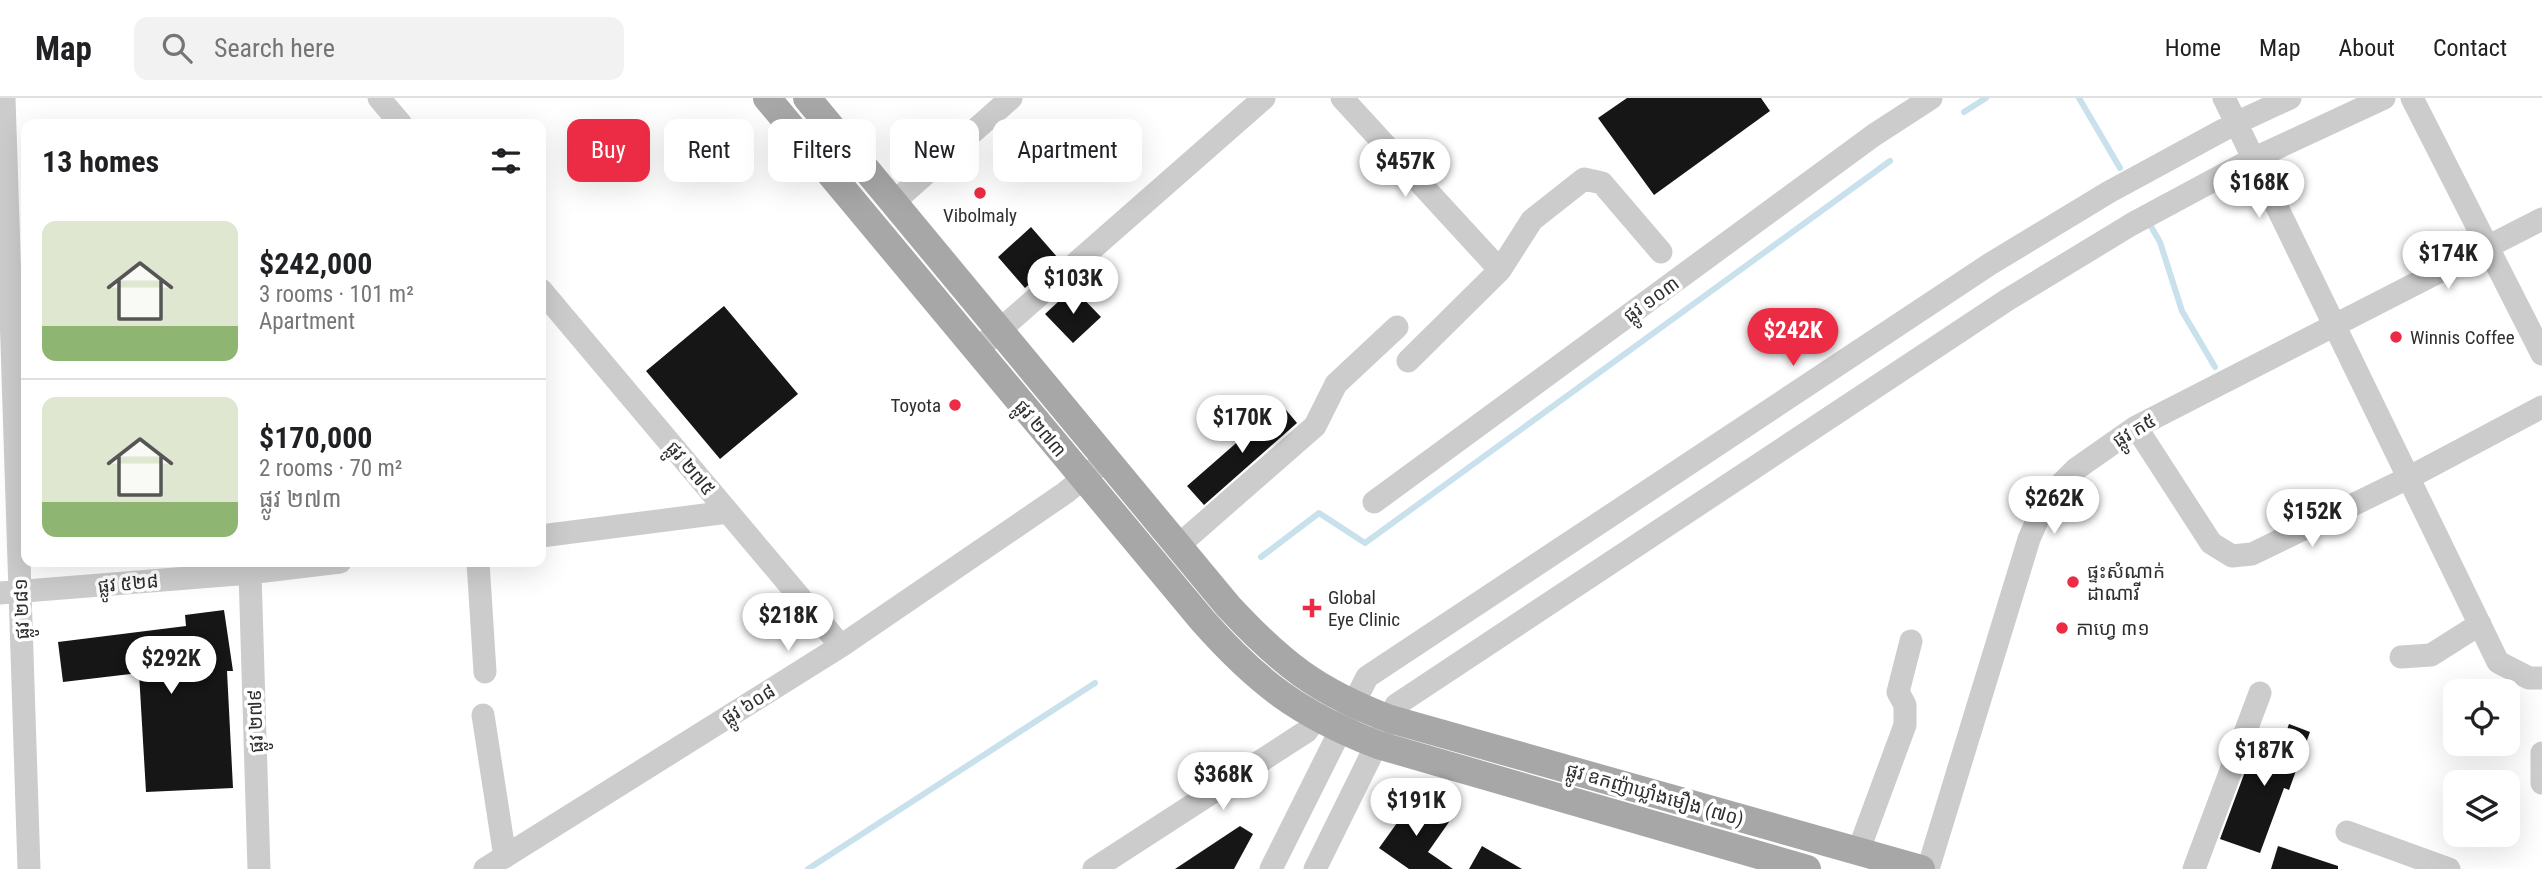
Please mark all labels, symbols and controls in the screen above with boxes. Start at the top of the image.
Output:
search box [134,17,624,80]
text: Map [35,29,92,68]
icon: search [158,29,196,67]
text: Search here [214,33,335,63]
text: Home [2165,34,2221,62]
text: Map [2259,34,2301,62]
text: About [2339,34,2395,62]
text: Contact [2433,34,2507,62]
chip: Buy [567,119,650,182]
chip: Rent [664,119,754,182]
chip: Filters [768,119,876,182]
chip: New [890,119,979,182]
chip: Apartment [993,119,1142,182]
pin: $457K [1356,140,1454,199]
icon: filters [487,142,525,180]
text: 13 homes [42,144,159,179]
text: $457K [1375,148,1435,175]
pin: $168K [2210,160,2308,220]
text: $168K [2229,169,2289,196]
marker: Vibolmaly [972,185,988,201]
place label: Vibolmaly [943,204,1017,227]
pin: $174K [2399,232,2497,291]
text: $174K [2418,240,2478,267]
text: $242,000 [259,246,372,281]
icon: home [98,249,182,333]
pin: $103K [1024,256,1122,316]
text: $103K [1043,265,1103,292]
street label: ផ្លូវ ១០៣ [1619,272,1687,332]
text: 3 rooms · 101 m² [259,281,414,308]
text: Apartment [259,308,355,335]
pin: $242K [1744,308,1842,368]
text: $242K [1763,317,1823,344]
place label: Winnis Coffee [2410,326,2515,349]
marker: Winnis Coffee [2388,329,2404,345]
place label: Toyota [891,394,941,417]
street label: ផ្លូវ ២៧៣ [1006,395,1071,465]
pin: $170K [1193,396,1291,455]
marker: Toyota [947,397,963,413]
text: $170K [1212,404,1272,431]
street label: ផ្លូវ ក៥ [2108,409,2163,457]
text: $170,000 [259,420,372,455]
icon: home [98,425,182,509]
street label: ផ្លូវ ២៧៥ [657,436,720,504]
text: 2 rooms · 70 m² [259,455,402,482]
pin: $262K [2005,476,2103,536]
text: $262K [2024,485,2084,512]
text: ផ្លូវ ២៧៣ [259,486,341,513]
pin: $152K [2263,490,2361,549]
text: $152K [2282,498,2342,525]
place label: ផ្ទះសំណាក់ ដាណាវី [2087,560,2165,605]
street label: ផ្លូវ ៥២៨ [97,569,160,603]
marker: ផ្ទះសំណាក់ ដាណាវី [2065,574,2081,590]
street label: ផ្លូវ ២៨១ [9,578,40,640]
place label: Global Eye Clinic [1328,586,1400,631]
pin: $218K [739,594,837,653]
marker: Global Eye Clinic [1302,598,1322,618]
text: $218K [758,602,818,629]
place label: កាហ្វេ ៣១ [2076,617,2149,640]
marker: កាហ្វេ ៣១ [2054,620,2070,636]
pin: $292K [122,636,220,696]
text: $292K [141,645,201,672]
street label: ផ្លូវ ៦០៨ [717,679,782,735]
map controls [2443,679,2520,847]
button: locate [2443,679,2520,756]
street label: ផ្លូវ ២៧៩ [243,688,274,753]
pin: $187K [2215,728,2313,788]
text: $187K [2234,737,2294,764]
pin: $368K [1174,752,1272,812]
street label: ផ្លូវ ឧកញ៉ាឃ្លាំងមឿង (៧០) [1562,757,1747,836]
text: $368K [1193,761,1253,788]
button: layers [2443,770,2520,847]
pin: $191K [1367,778,1465,838]
text: $191K [1386,787,1446,814]

